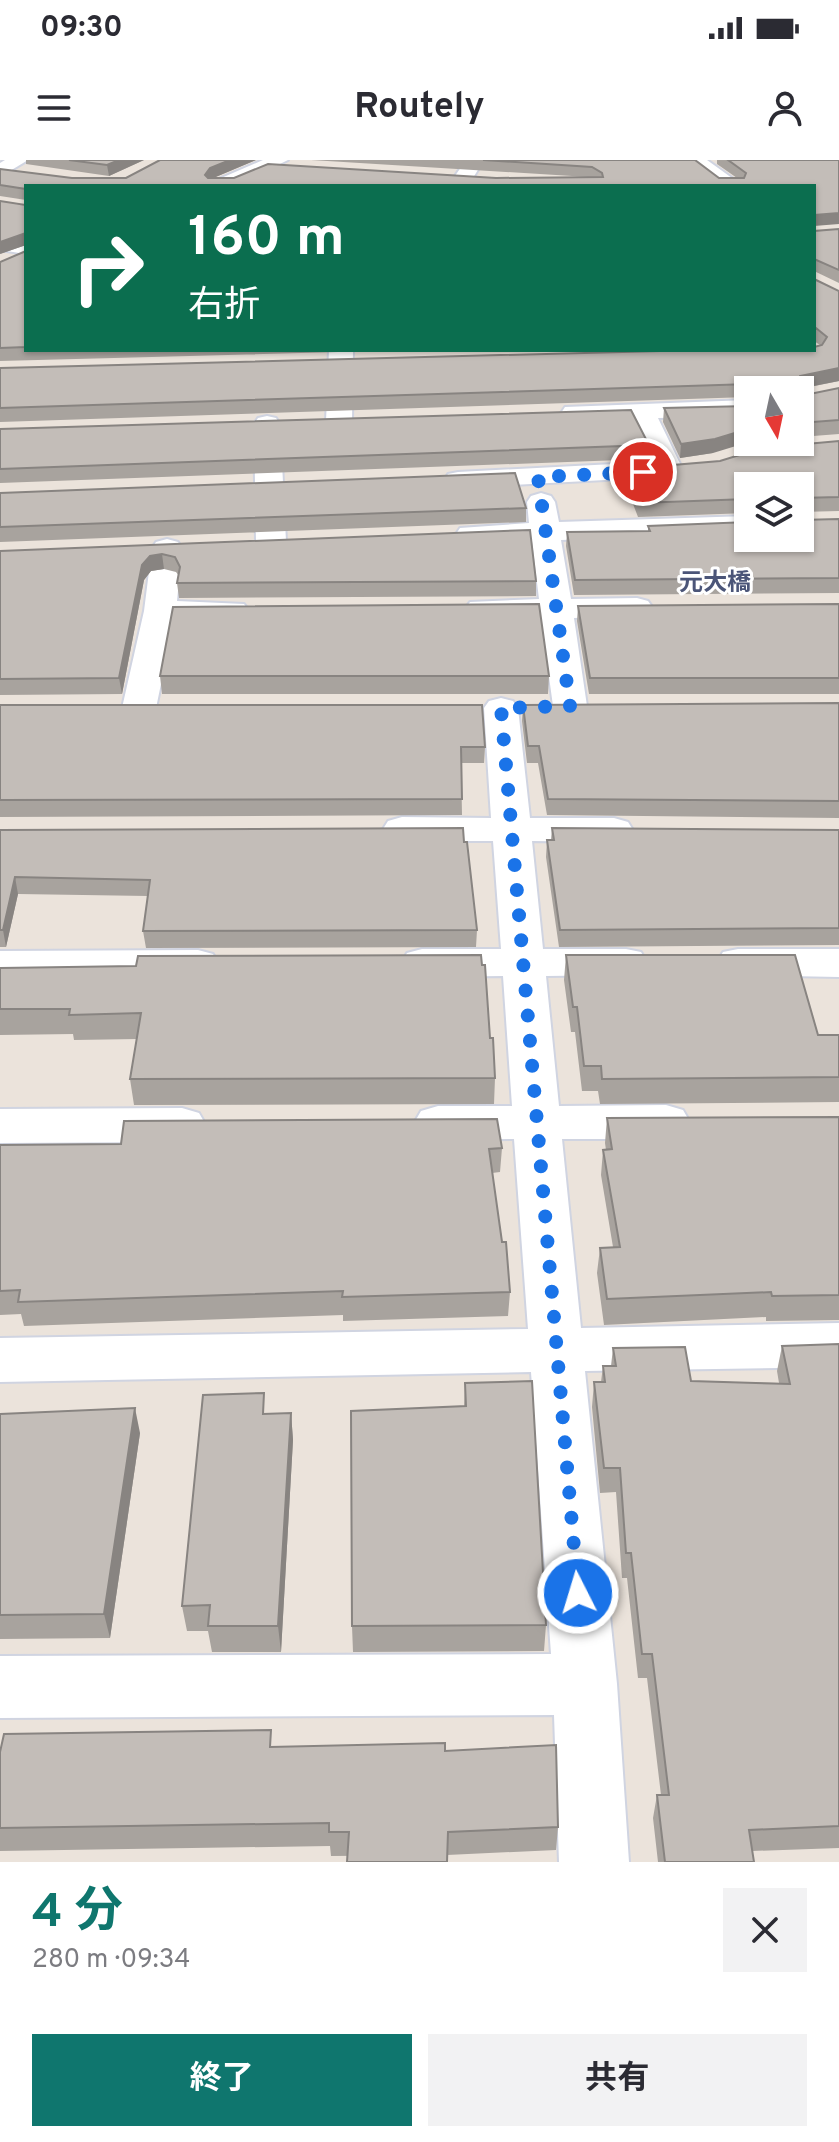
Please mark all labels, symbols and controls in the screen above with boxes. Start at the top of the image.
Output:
text: 09:30 [40,10,123,47]
text: Routely [354,85,485,131]
icon: menu [32,86,76,130]
icon: person [763,86,807,130]
text: 160 m [188,205,345,275]
icon: right [56,216,160,320]
text: 右折 [188,284,260,330]
north arrow [734,376,814,456]
map controls [734,376,814,552]
pin [609,438,677,506]
icon: arrive [621,450,665,494]
button: layers [734,472,814,552]
district label: 元大橋 [679,569,751,599]
position arrow [536,1551,620,1635]
text: 4 分 [32,1884,123,1944]
button: close [723,1888,807,1972]
text: 280 m · 09:34 [32,1944,190,1977]
button: 終了 [32,2034,412,2126]
button: 共有 [428,2034,807,2126]

